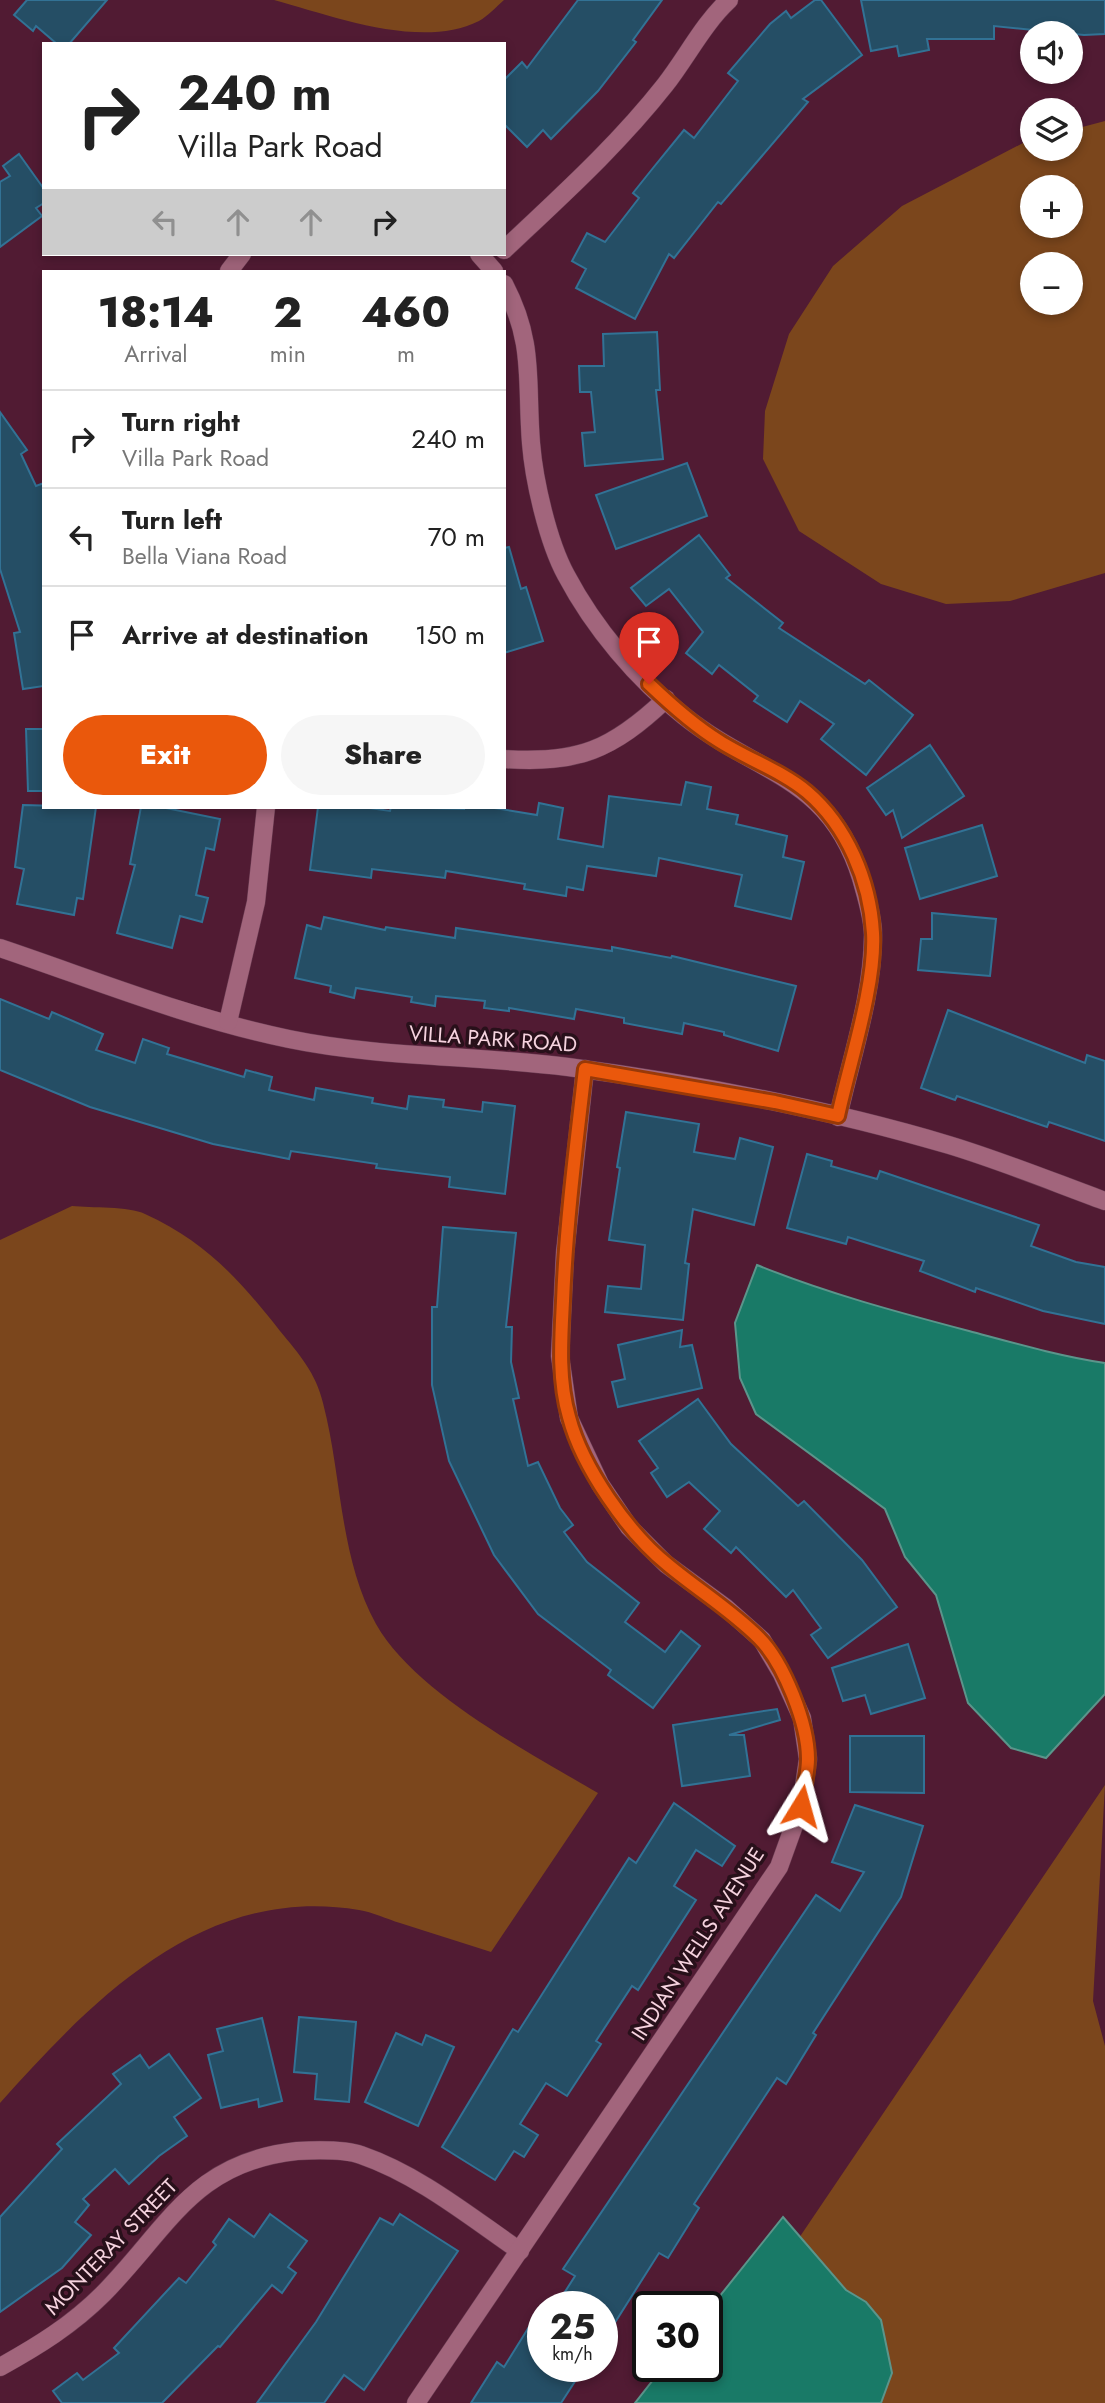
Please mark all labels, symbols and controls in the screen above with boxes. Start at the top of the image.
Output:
map controls [1020,21,1083,315]
button: sound [1020,21,1083,84]
text: 240 m [178,58,332,128]
icon: right [63,70,154,161]
button: layers [1020,98,1083,161]
text: Villa Park Road [178,123,383,169]
button: + [1020,175,1083,238]
icon: left [146,203,184,241]
icon: ahead [219,203,257,241]
icon: ahead [292,203,330,241]
icon: right [365,203,403,241]
button: − [1020,252,1083,315]
text: 18:14 [98,282,214,343]
text: 2 [273,282,302,343]
text: 460 [362,282,450,343]
text: Arrival [124,337,188,371]
text: min [270,337,306,371]
text: m [397,337,415,371]
text: Turn right [122,403,240,441]
icon: right [63,420,101,458]
text: 240 m [411,420,485,458]
text: Villa Park Road [122,441,269,475]
text: Turn left [122,501,222,539]
icon: left [63,518,101,556]
text: 70 m [428,518,485,556]
text: Bella Viana Road [122,539,287,573]
pin [619,612,679,684]
icon: arrive [63,616,101,654]
text: Arrive at destination [122,616,369,654]
text: 150 m [415,616,485,654]
icon: arrive [630,623,668,661]
button: Exit [63,715,267,795]
button: Share [281,715,485,795]
street label: VILLA PARK ROAD [408,1018,578,1060]
position arrow [764,1769,838,1843]
street label: INDIAN WELLS AVENUE [624,1842,772,2046]
street label: MONTERAY STREET [38,2172,184,2322]
speed limit sign: 30 [632,2291,723,2382]
text: 25 [550,2302,595,2352]
text: km/h [552,2341,593,2367]

